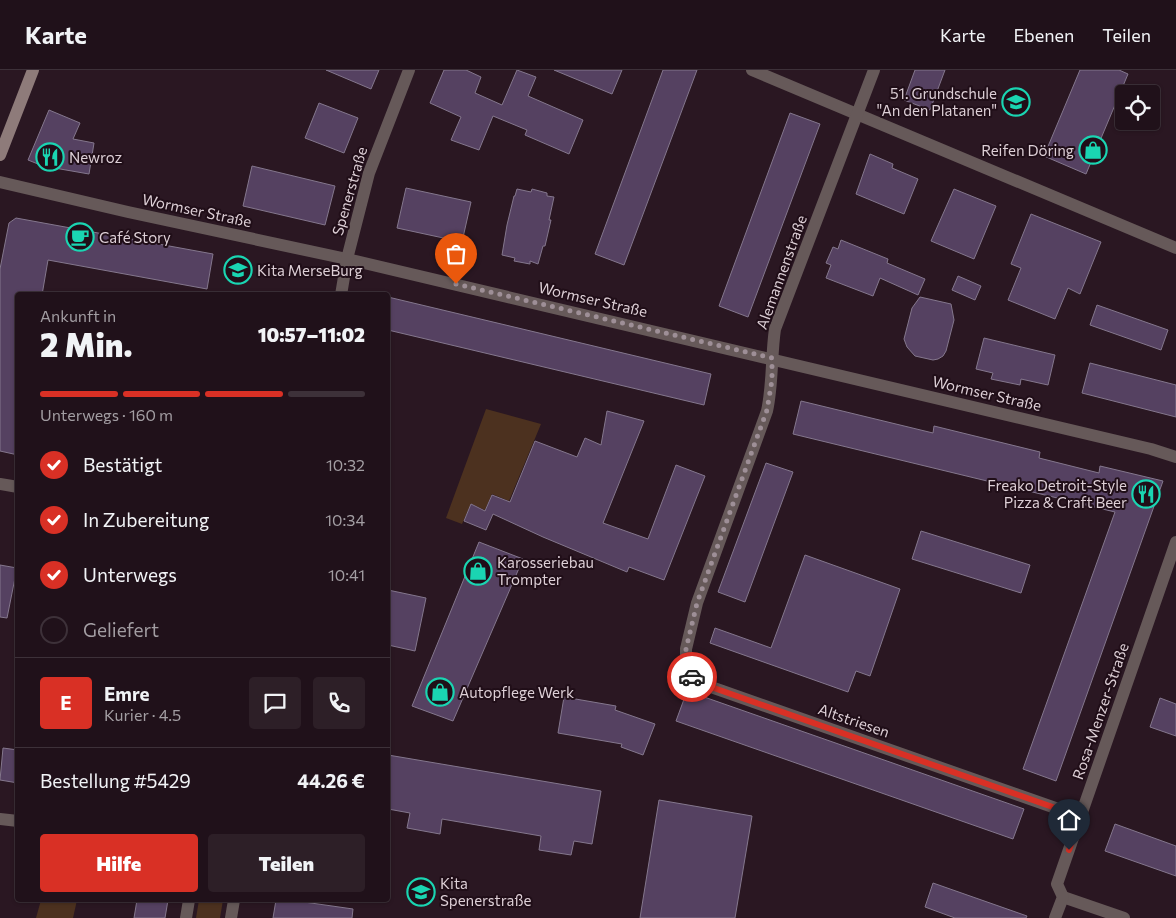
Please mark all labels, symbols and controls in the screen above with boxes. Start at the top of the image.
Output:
text: Karte [25,20,87,49]
text: Karte [940,24,985,46]
text: Ebenen [1013,24,1074,46]
text: Teilen [1102,24,1151,46]
place label: 51. Grundschule "An den Platanen" [877,84,997,119]
map controls [1115,85,1160,130]
button: locate [1115,85,1160,130]
school or university icon: 51. Grundschule "An den Platanen" [1001,87,1031,117]
shop icon: Reifen Döring [1078,135,1108,165]
place label: Reifen Döring [981,141,1074,159]
restaurant icon: Newroz [35,142,65,172]
street label: Spenerstraße [328,144,370,237]
place label: Newroz [69,148,122,166]
street label: Wormser Straße [141,190,253,230]
street label: Alemannenstraße [752,212,810,332]
cafe icon: Café Story [65,222,95,252]
place label: Café Story [99,228,171,246]
pin [435,233,477,284]
icon: bag [442,240,470,268]
school or university icon: Kita MerseBurg [223,255,253,285]
place label: Kita MerseBurg [257,261,363,279]
street label: Wormser Straße [537,278,649,320]
text: Ankunft in [40,306,116,325]
text: 10:57–11:02 [258,323,365,346]
text: 2 Min. [40,324,132,364]
street label: Wormser Straße [931,372,1043,414]
text: Unterwegs · 160 m [40,405,173,424]
icon: check [40,451,68,479]
text: Bestätigt [83,453,162,476]
text: 10:32 [326,455,365,474]
place label: Freako Detroit-Style Pizza & Craft Beer [987,476,1127,511]
restaurant icon: Freako Detroit-Style Pizza & Craft Beer [1131,479,1161,509]
icon: check [40,506,68,534]
text: In Zubereitung [83,508,209,531]
text: 10:34 [325,510,365,529]
place label: Karosseriebau Trompter [497,553,594,588]
shop icon: Karosseriebau Trompter [463,556,493,586]
icon: check [40,561,68,589]
text: Unterwegs [83,563,177,586]
text: 10:41 [328,565,365,584]
text: Geliefert [83,618,159,641]
street label: Rosa-Menzer-Straße [1068,640,1132,782]
courier [667,652,717,702]
icon: car [678,663,706,691]
button: chat [249,677,301,729]
button: phone [313,677,365,729]
shop icon: Autopflege Werk [425,677,455,707]
text: Emre [104,682,150,705]
place label: Autopflege Werk [459,683,574,701]
text: E [60,691,72,714]
street label: Altstriesen [816,699,892,741]
text: Kurier · 4.5 [104,705,181,724]
text: Bestellung #5429 [40,769,191,792]
text: 44.26 € [297,769,365,792]
pin [1048,799,1090,850]
icon: home [1055,806,1083,834]
button: Hilfe [40,834,198,892]
button: Teilen [208,834,365,892]
place label: Kita Spenerstraße [440,874,532,909]
school or university icon: Kita Spenerstraße [406,877,436,907]

